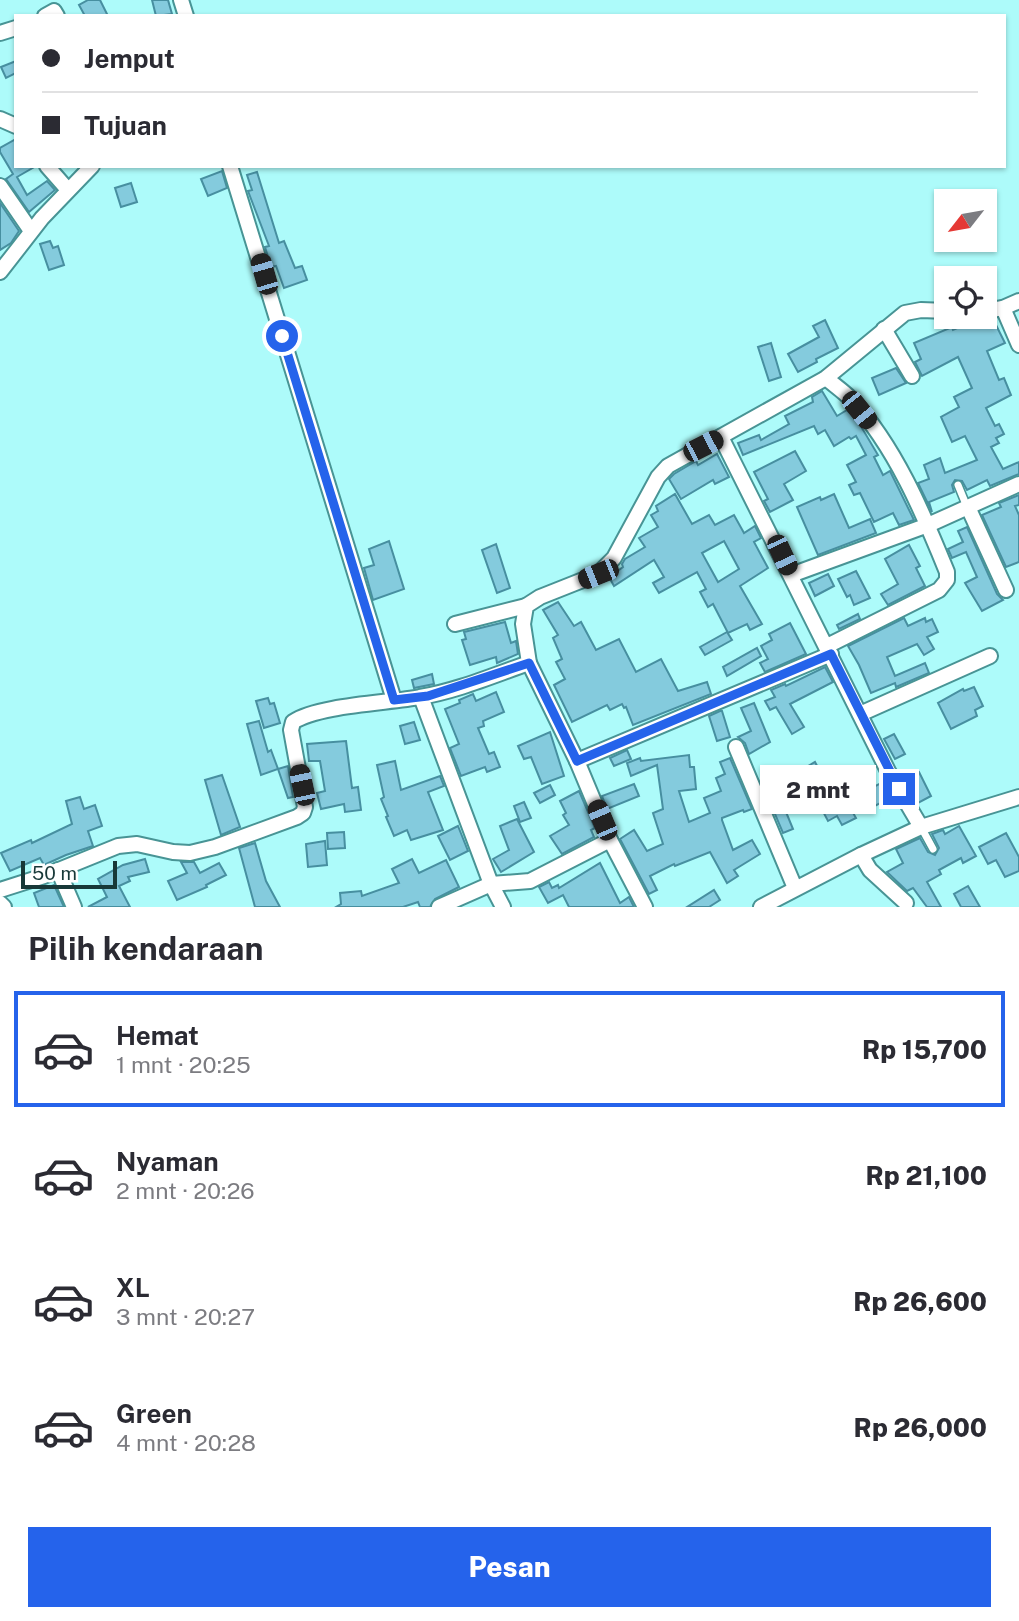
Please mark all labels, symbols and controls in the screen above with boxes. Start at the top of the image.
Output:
text: Jemput [84,43,175,74]
text: Tujuan [84,110,167,141]
north arrow [934,189,998,252]
map controls [934,189,997,329]
car [249,251,280,297]
button: locate [934,266,997,329]
route start [266,320,298,352]
car [838,387,881,433]
car [680,427,727,465]
car [764,532,801,578]
car [575,556,622,592]
car [288,762,317,808]
callout: 2 mnt [759,764,874,814]
route end [883,773,915,805]
text: 2 mnt [786,776,850,803]
car [585,797,620,843]
scale bar [21,858,117,890]
text: 50 m [32,862,77,884]
text: Pilih kendaraan [28,930,263,967]
icon: car [32,1018,95,1081]
text: Hemat [116,1020,199,1051]
text: Rp 15,700 [862,1034,987,1065]
text: 1 mnt · 20:25 [116,1051,251,1078]
icon: car [32,1144,95,1207]
text: Nyaman [116,1146,219,1177]
text: Rp 21,100 [866,1160,987,1191]
text: 2 mnt · 20:26 [116,1177,255,1204]
icon: car [32,1270,95,1333]
text: XL [116,1272,150,1303]
text: Rp 26,600 [853,1286,987,1317]
text: 3 mnt · 20:27 [116,1303,255,1330]
icon: car [32,1396,95,1459]
text: Green [116,1398,192,1429]
text: Rp 26,000 [854,1412,987,1443]
text: 4 mnt · 20:28 [116,1429,256,1456]
button: Pesan [28,1527,991,1607]

